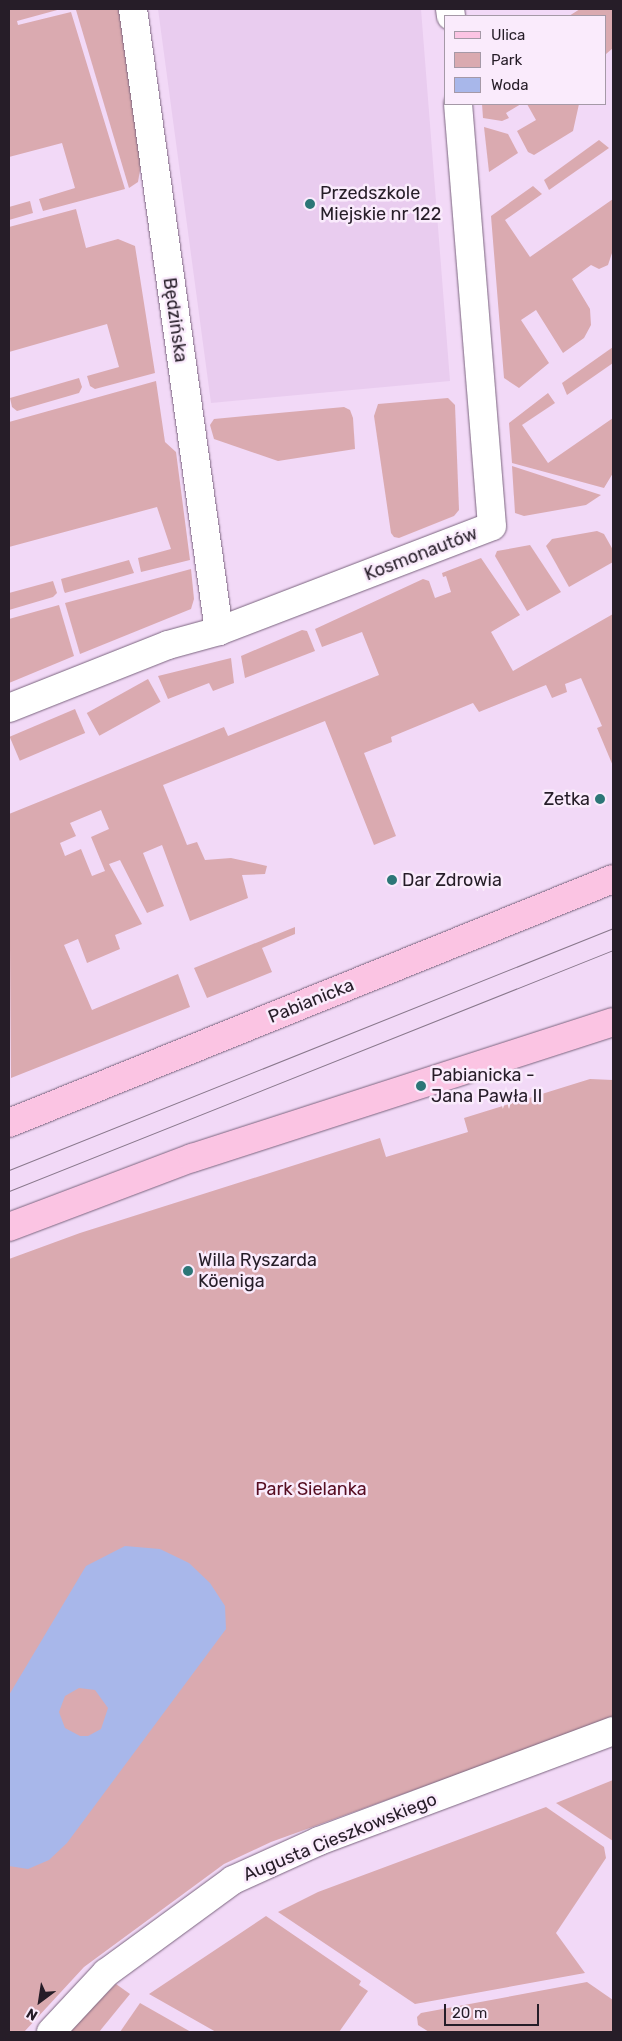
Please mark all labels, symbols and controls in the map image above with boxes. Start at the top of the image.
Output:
legend [444,15,607,105]
text: Ulica [491,26,525,44]
text: Park [491,51,522,69]
text: Woda [491,76,529,94]
place label: Przedszkole Miejskie nr 122 [320,183,442,225]
marker: Przedszkole Miejskie nr 122 [304,198,316,210]
street label: Będzińska [158,276,192,364]
street label: Kosmonautów [361,523,481,585]
place label: Zetka [543,788,590,810]
marker: Zetka [594,793,606,805]
place label: Dar Zdrowia [402,869,502,891]
marker: Dar Zdrowia [386,874,398,886]
street label: Pabianicka [265,974,357,1028]
place label: Pabianicka - Jana Pawła II [431,1065,542,1108]
marker: Pabianicka - Jana Pawła II [415,1080,427,1092]
place label: Willa Ryszarda Köeniga [198,1250,317,1292]
marker: Willa Ryszarda Köeniga [182,1265,194,1277]
park label: Park Sielanka [255,1478,367,1500]
street label: Augusta Cieszkowskiego [240,1788,440,1886]
north arrow [15,1976,65,2026]
scale bar [447,1994,542,2026]
text: N [23,2004,41,2024]
text: 20 m [452,2004,487,2022]

